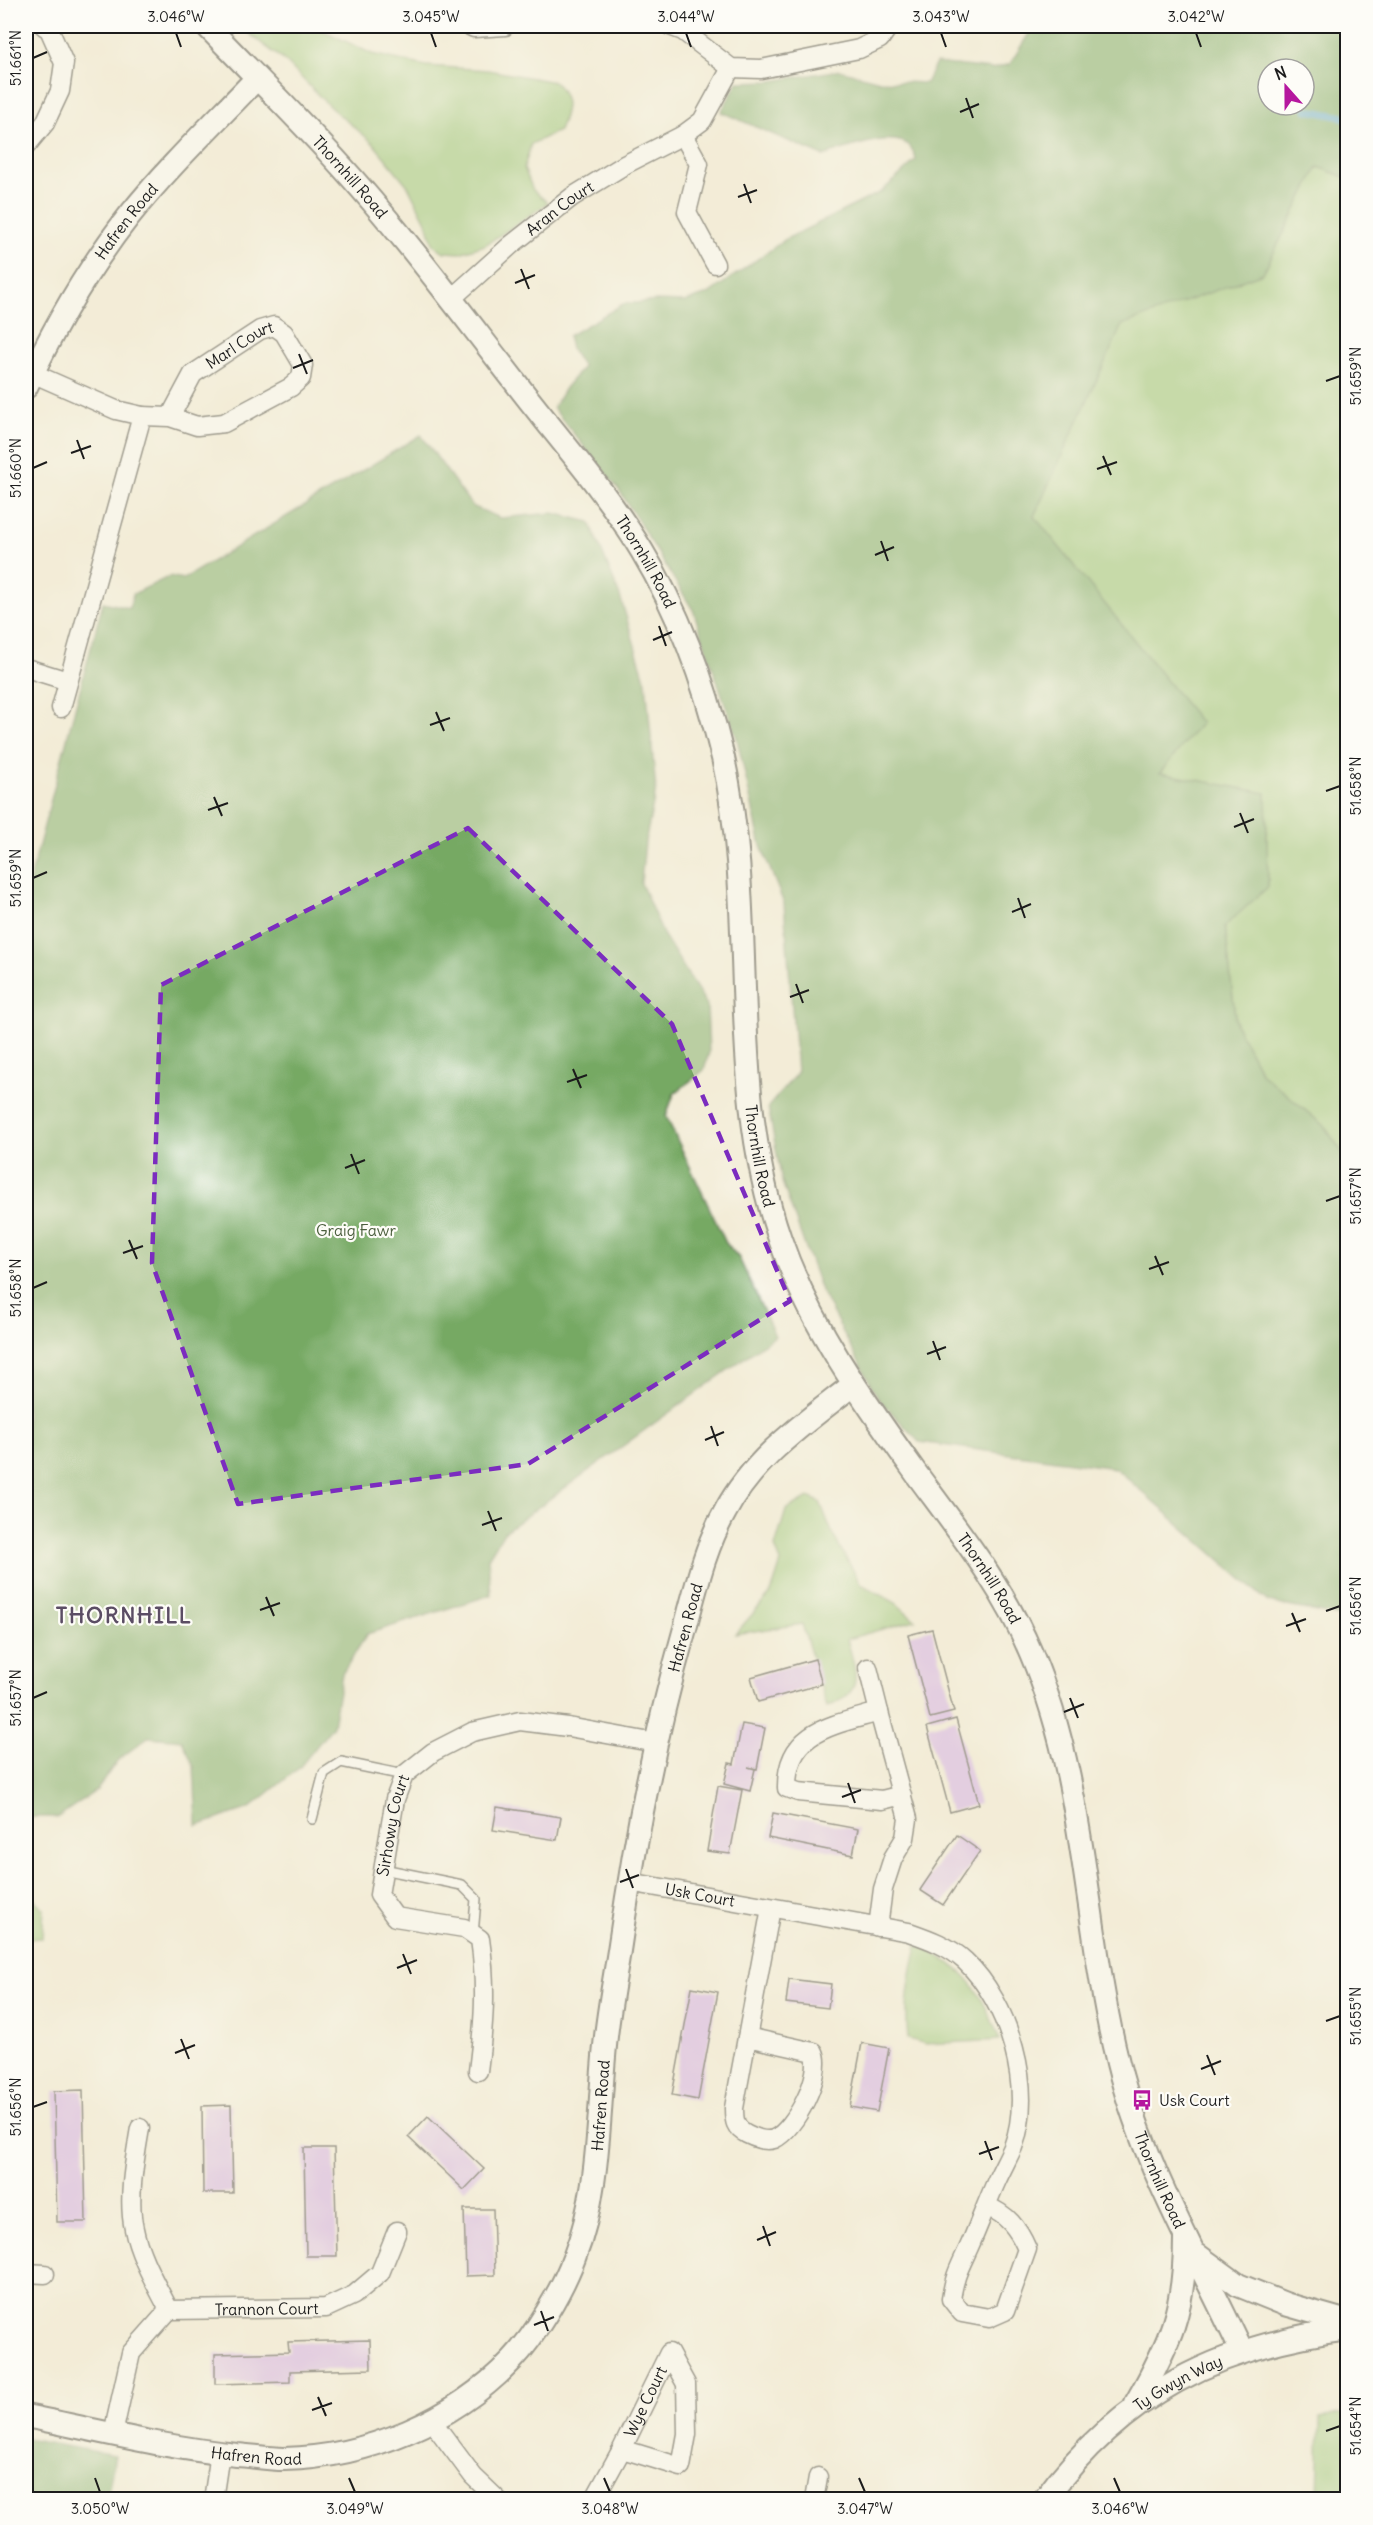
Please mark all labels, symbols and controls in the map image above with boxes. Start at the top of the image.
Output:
text: 3.046°W [147,7,205,26]
text: 3.045°W [402,7,460,26]
text: 3.044°W [657,7,715,26]
text: 3.043°W [912,7,970,26]
text: 3.042°W [1167,7,1225,26]
text: 51.661°N [6,30,25,86]
north arrow [1256,57,1316,117]
text: N [1272,62,1289,84]
street label: Thornhill Road [308,131,392,222]
street label: Aran Court [522,176,598,240]
street label: Hafren Road [90,179,162,263]
street label: Marl Court [202,317,276,373]
text: 51.659°N [1346,347,1365,405]
text: 51.660°N [6,438,25,498]
street label: Thornhill Road [612,511,681,611]
text: 51.658°N [1346,757,1365,815]
text: 51.659°N [6,849,25,907]
street label: Thornhill Road [741,1103,780,1209]
text: 51.657°N [1346,1167,1365,1225]
park label: Graig Fawr [316,1220,396,1240]
text: 51.658°N [6,1259,25,1317]
street label: Thornhill Road [953,1529,1026,1627]
text: 51.656°N [1346,1577,1365,1636]
street label: Hafren Road [664,1581,707,1674]
district label: THORNHILL [56,1601,192,1629]
text: 51.657°N [6,1669,25,1727]
street label: Sirhowy Court [372,1771,413,1878]
street label: Usk Court [663,1879,737,1911]
text: 51.655°N [1346,1987,1365,2045]
street label: Hafren Road [587,2059,614,2152]
text: 51.656°N [6,2078,25,2137]
bus stop icon: Usk Court [1130,2088,1154,2112]
place label: Usk Court [1159,2090,1230,2110]
street label: Thornhill Road [1130,2128,1190,2231]
street label: Trannon Court [215,2298,319,2319]
street label: Ty Gwyn Way [1129,2351,1225,2415]
street label: Wye Court [619,2362,671,2440]
text: 51.654°N [1346,2396,1365,2456]
street label: Hafren Road [210,2442,302,2469]
text: 3.050°W [71,2499,130,2518]
text: 3.049°W [326,2499,384,2518]
text: 3.048°W [581,2499,639,2518]
text: 3.047°W [837,2499,893,2518]
text: 3.046°W [1091,2499,1149,2518]

